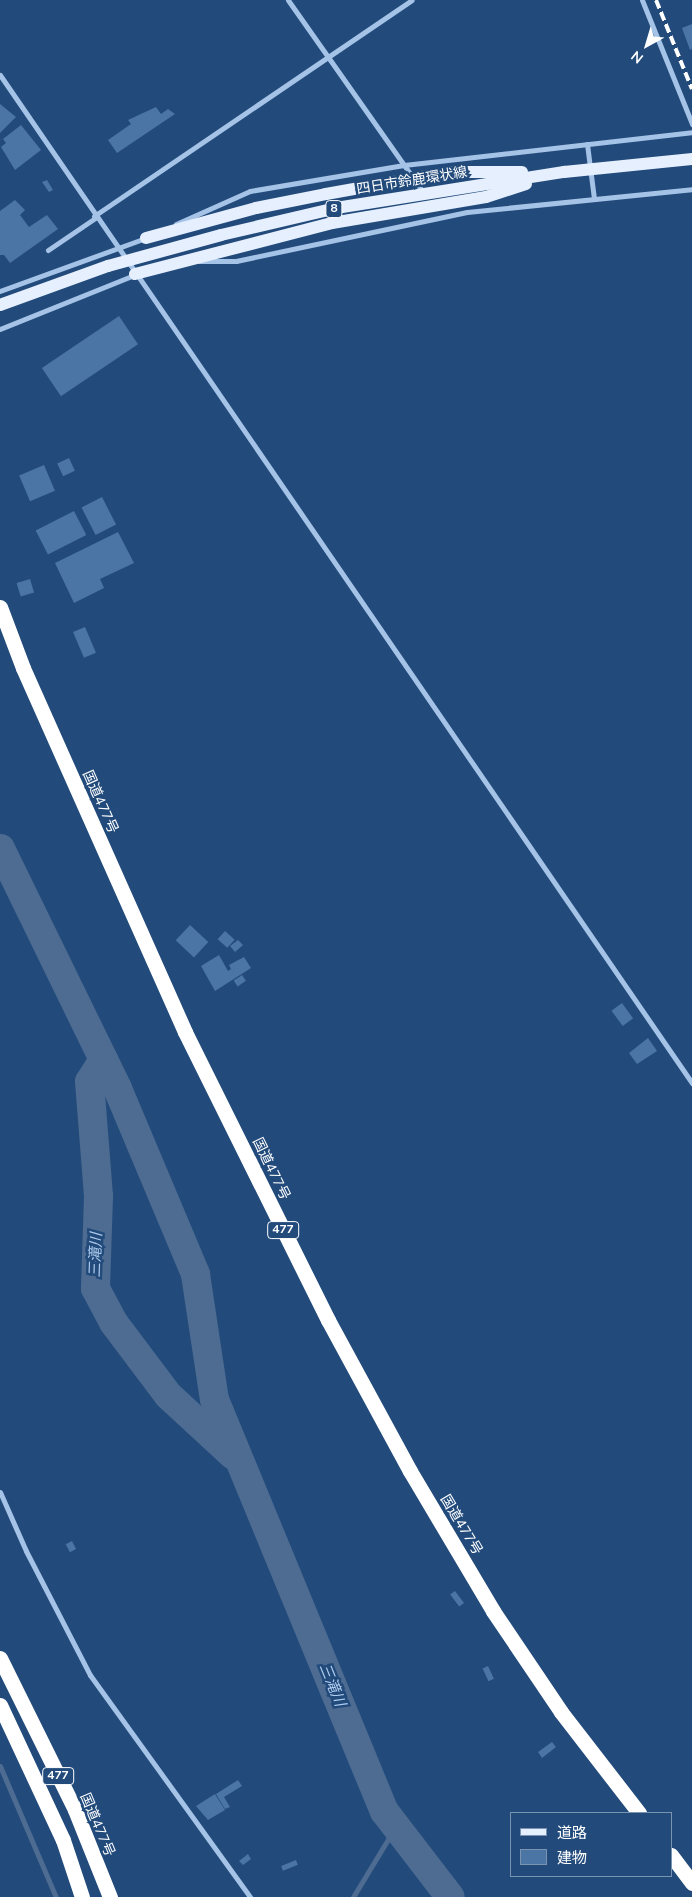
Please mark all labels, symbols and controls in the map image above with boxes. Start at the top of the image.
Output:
north arrow [622,20,672,70]
text: N [627,46,647,68]
street label: 四日市鈴鹿環状線 [355,164,469,198]
road number: 8 [325,200,343,218]
street label: 国道477号 [79,768,121,836]
street label: 国道477号 [249,1135,293,1203]
road number: 477 [267,1220,299,1240]
water label: 三滝川 [86,1232,106,1278]
street label: 国道477号 [436,1492,486,1558]
water label: 三滝川 [315,1661,349,1709]
road number: 477 [42,1766,74,1785]
street label: 国道477号 [76,1791,118,1859]
legend [510,1812,672,1877]
text: 道路 [557,1823,587,1843]
text: 建物 [557,1848,587,1868]

